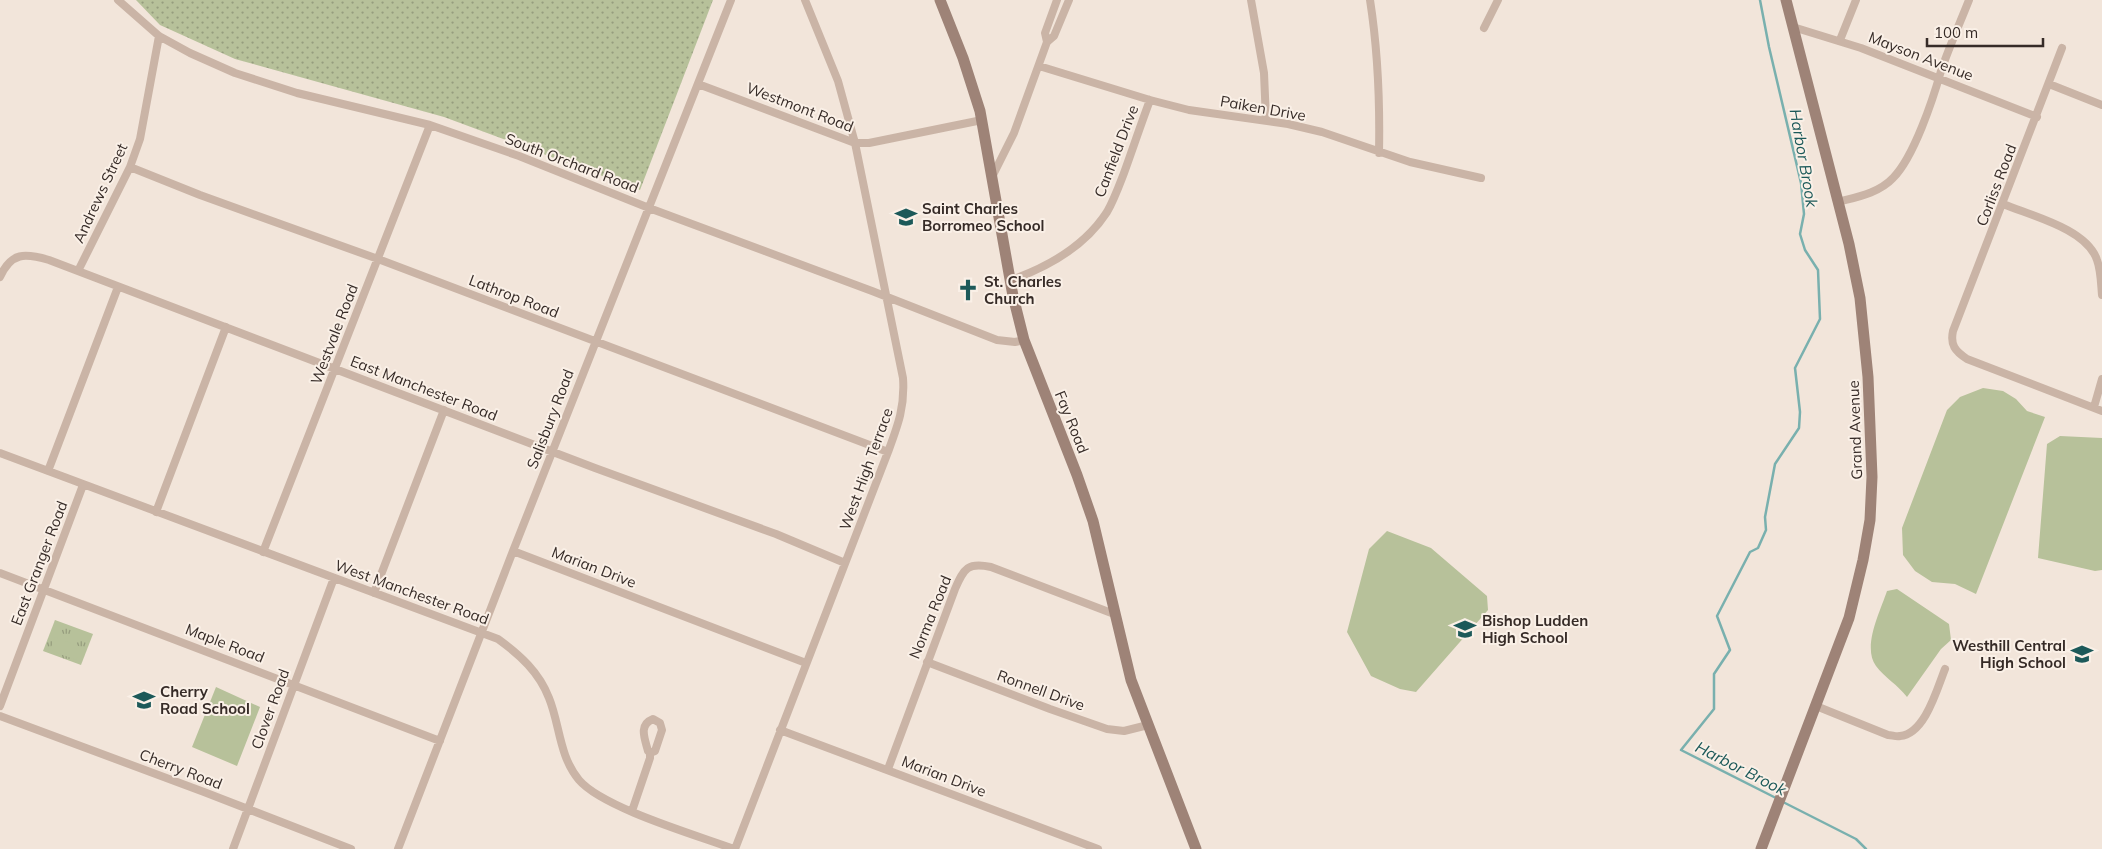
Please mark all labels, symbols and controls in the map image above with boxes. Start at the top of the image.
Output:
scale bar [1927,15,2043,47]
text: 100 m [1934,23,1978,42]
street label: Mayson Avenue [1866,27,1976,85]
street label: Westmont Road [744,78,856,136]
street label: Paiken Drive [1219,91,1307,125]
street label: Canfield Drive [1090,102,1142,200]
water label: Harbor Brook [1786,107,1823,209]
street label: South Orchard Road [502,129,642,197]
street label: Andrews Street [69,140,131,246]
street label: Corliss Road [1972,141,2020,229]
place label: Saint Charles Borromeo School [922,199,1044,235]
school or university icon: Saint Charles Borromeo School [893,204,919,230]
street label: Lathrop Road [466,270,562,322]
place label: St. Charles Church [984,272,1062,308]
church icon: St. Charles Church [955,277,981,303]
street label: Westvale Road [306,281,362,387]
street label: East Manchester Road [348,351,500,425]
street label: Salisbury Road [522,367,578,471]
street label: Grand Avenue [1844,380,1866,480]
street label: Fay Road [1051,388,1093,456]
street label: West High Terrace [835,405,897,533]
street label: East Granger Road [7,498,71,628]
street label: Marian Drive [549,542,639,592]
street label: West Manchester Road [332,555,492,629]
street label: Norma Road [905,573,955,661]
place label: Bishop Ludden High School [1482,611,1588,647]
school or university icon: Bishop Ludden High School [1452,616,1478,642]
street label: Maple Road [183,619,267,667]
place label: Westhill Central High School [1952,636,2066,672]
school or university icon: Westhill Central High School [2069,641,2095,667]
street label: Ronnell Drive [995,665,1087,715]
street label: Clover Road [247,666,293,752]
place label: Cherry Road School [160,682,250,718]
school or university icon: Cherry Road School [131,687,157,713]
water label: Harbor Brook [1692,737,1791,800]
street label: Cherry Road [137,745,225,793]
street label: Marian Drive [899,751,989,801]

